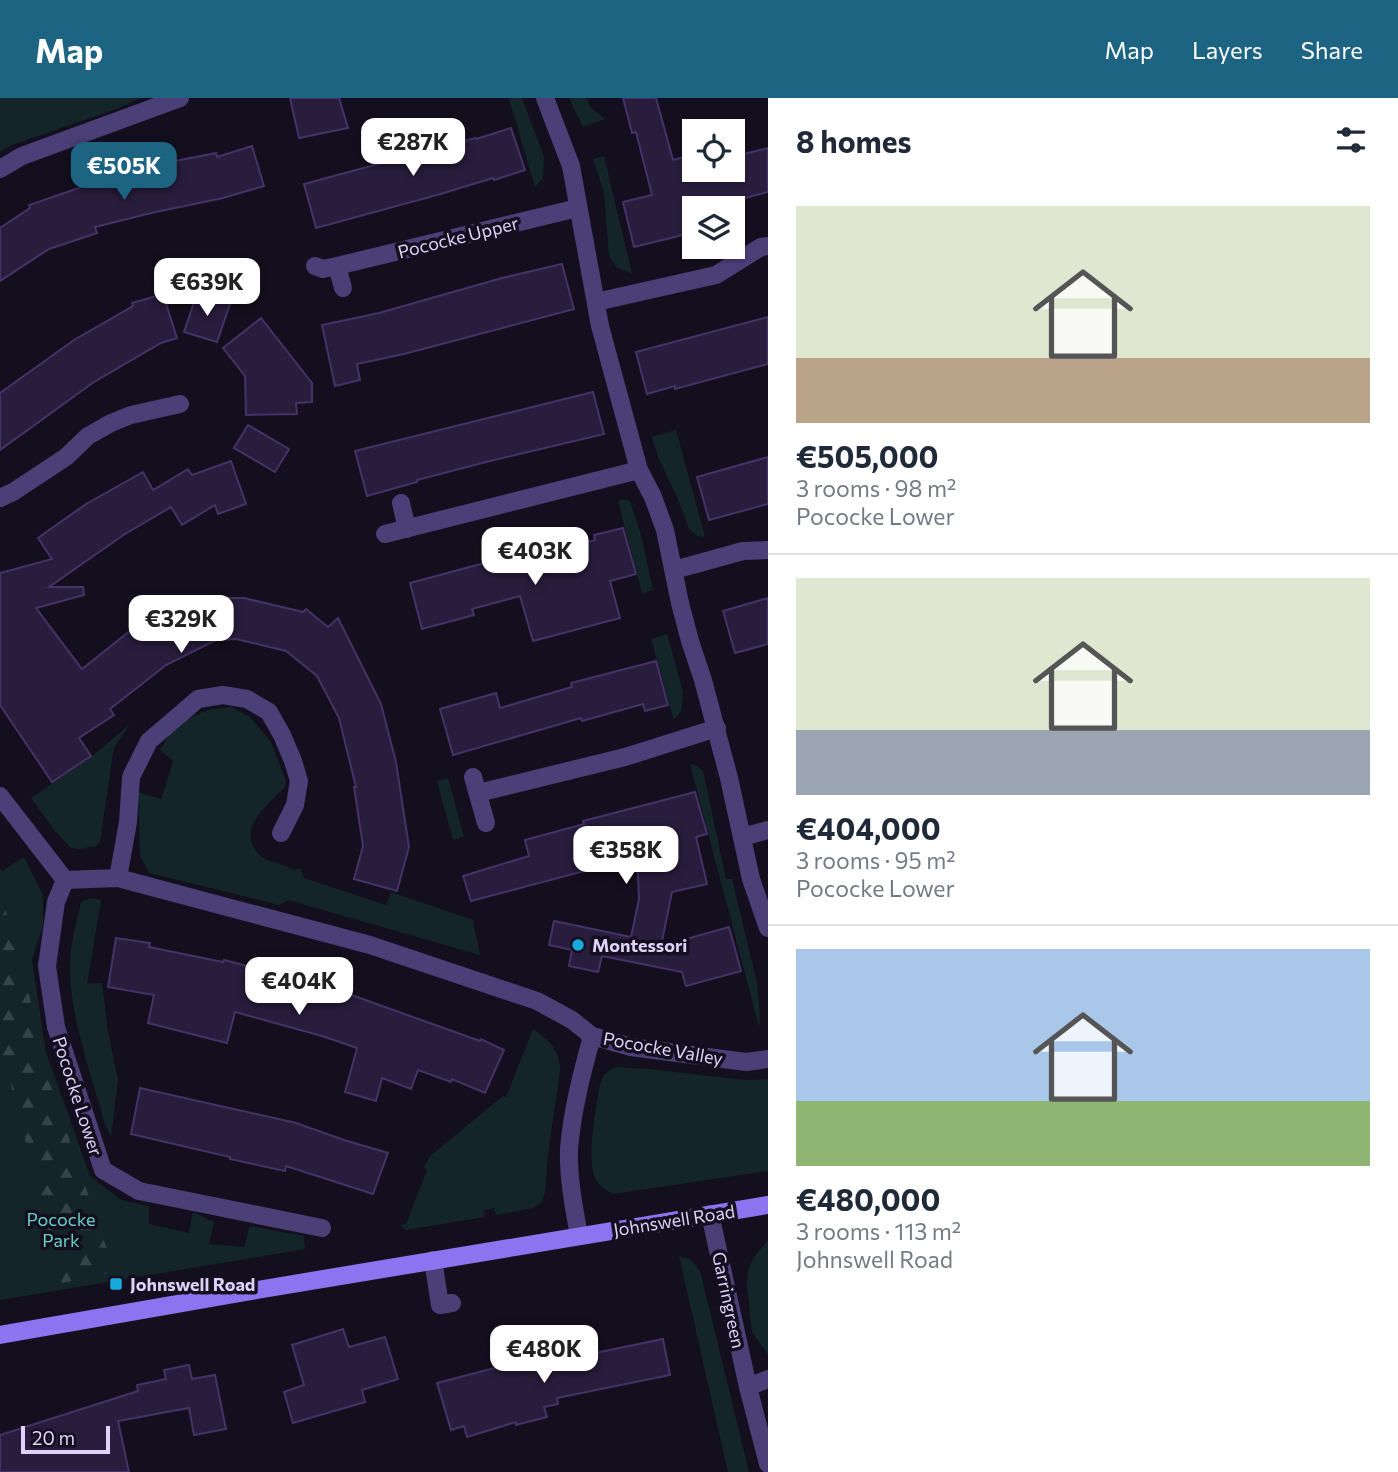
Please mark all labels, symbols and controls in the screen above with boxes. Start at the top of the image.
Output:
text: Map [35,29,103,70]
text: Map [1105,35,1154,64]
text: Layers [1192,35,1263,64]
text: Share [1301,35,1363,64]
pin: €287K [364,118,462,178]
map controls [682,119,745,259]
button: locate [682,119,745,182]
icon: filters [1332,121,1370,159]
text: 8 homes [796,122,912,159]
text: €287K [377,127,449,155]
pin: €505K [75,142,173,202]
text: €505K [87,151,161,179]
button: layers [682,196,745,259]
street label: Pococke Upper [395,211,521,263]
icon: home [1020,251,1146,377]
pin: €639K [158,258,256,318]
text: €639K [170,267,244,295]
text: €505,000 [796,437,939,474]
text: 3 rooms · 98 m² [796,474,956,502]
text: Pococke Lower [796,502,955,530]
pin: €403K [486,528,584,587]
text: €403K [498,536,572,564]
pin: €329K [132,596,230,655]
text: €329K [145,604,217,632]
icon: home [1020,623,1146,749]
text: €404,000 [796,809,941,846]
pin: €358K [577,826,675,886]
text: €358K [589,835,663,863]
text: 3 rooms · 95 m² [796,846,955,874]
text: Pococke Lower [796,874,955,902]
place label: Montessori [592,934,687,956]
marker: Montessori [570,937,586,953]
pin: €404K [250,958,348,1017]
text: €404K [261,966,337,994]
icon: home [1020,994,1146,1120]
street label: Pococke Valley [601,1027,725,1069]
street label: Pococke Lower [48,1034,108,1158]
text: €480,000 [796,1180,941,1217]
street label: Johnswell Road [612,1200,736,1240]
park label: Pococke Park [26,1208,96,1251]
text: 3 rooms · 113 m² [796,1217,961,1245]
text: Johnswell Road [796,1245,953,1273]
street label: Garringreen [708,1250,750,1350]
place label: Johnswell Road [130,1273,255,1295]
marker: Johnswell Road [108,1276,124,1292]
pin: €480K [495,1326,593,1385]
text: €480K [506,1334,582,1362]
scale bar [21,1423,110,1455]
text: 20 m [32,1426,75,1449]

